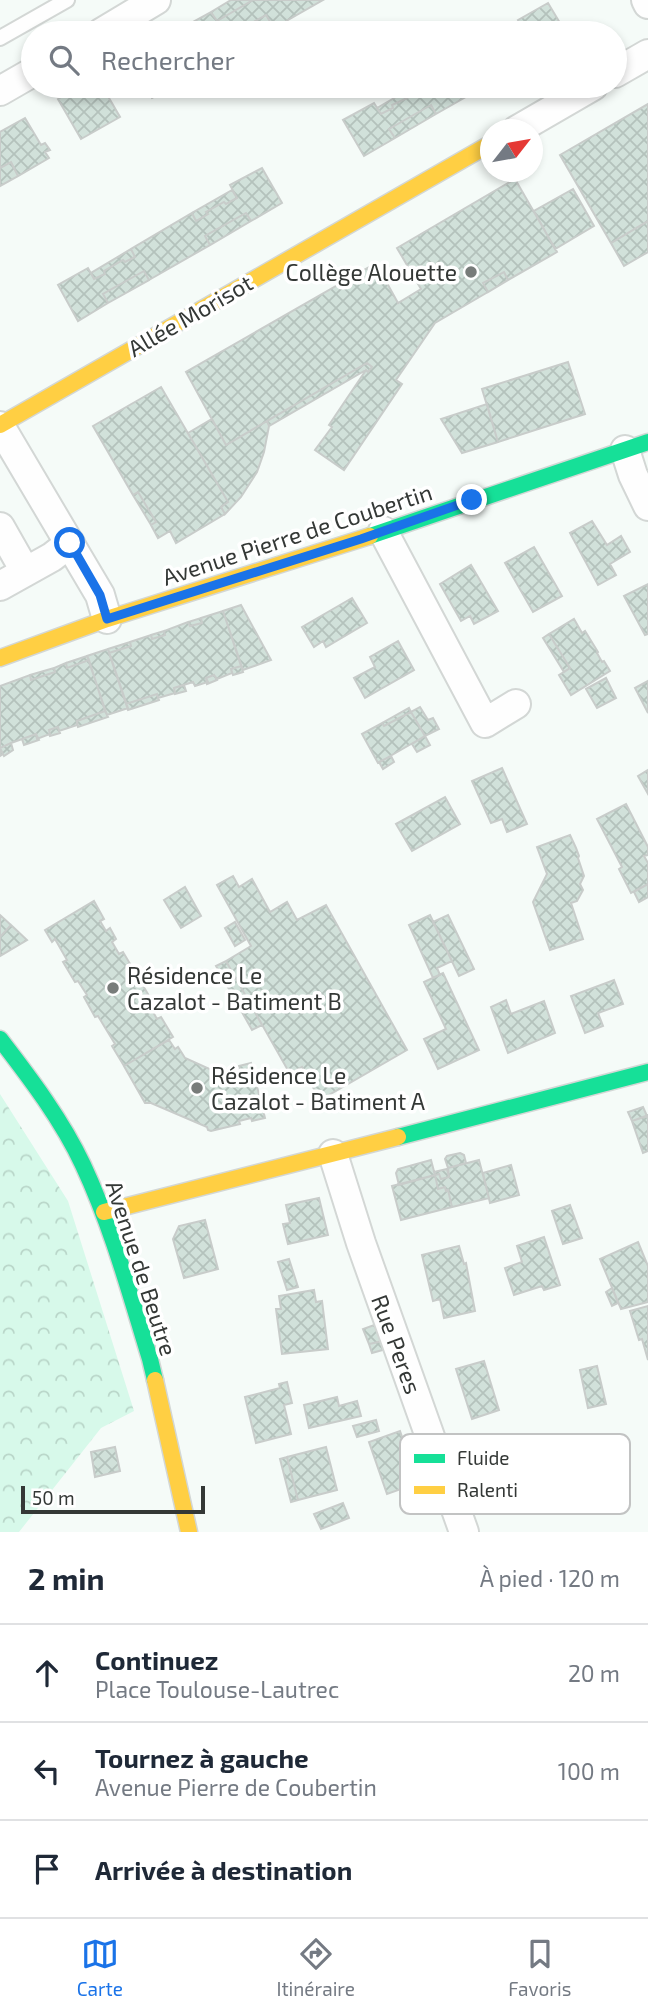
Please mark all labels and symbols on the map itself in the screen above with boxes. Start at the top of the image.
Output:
north arrow [480,119,543,182]
place label: Collège Alouette [286,258,457,286]
marker: Collège Alouette [463,264,479,280]
street label: Allée Morisot [123,268,258,362]
street label: Avenue Pierre de Coubertin [159,477,435,591]
route end [456,484,487,515]
route start [54,527,85,558]
place label: Résidence Le Cazalot - Batiment B [127,961,342,1015]
marker: Résidence Le Cazalot - Batiment B [105,980,121,996]
place label: Résidence Le Cazalot - Batiment A [211,1061,426,1115]
marker: Résidence Le Cazalot - Batiment A [189,1080,205,1096]
street label: Avenue de Beutre [100,1177,184,1359]
street label: Rue Peres [366,1291,428,1397]
legend [400,1434,630,1514]
text: Fluide [457,1446,510,1469]
text: Ralenti [457,1478,518,1501]
scale bar [21,1483,205,1515]

